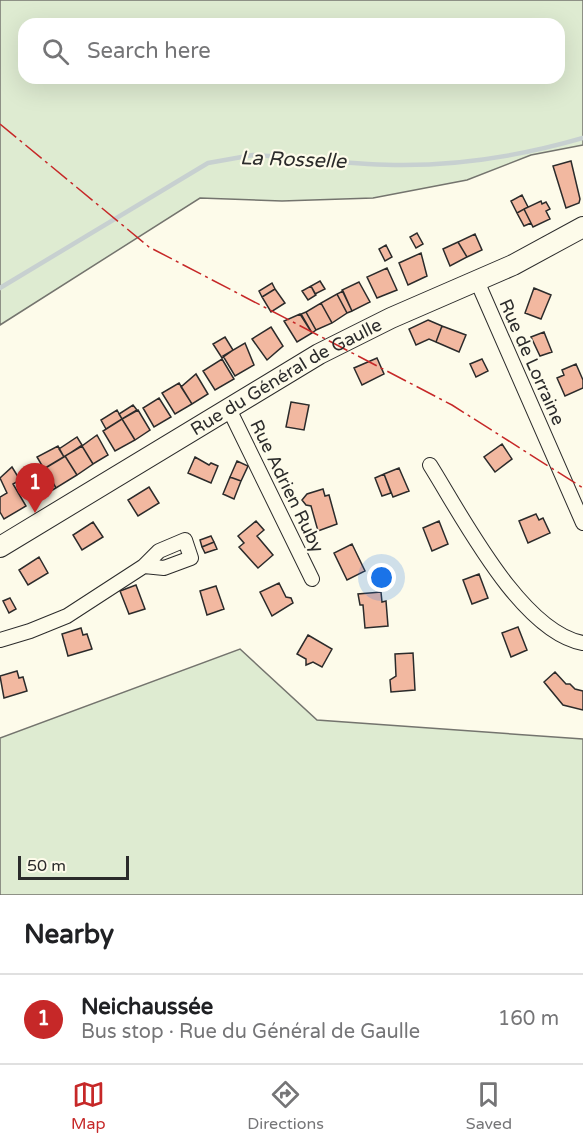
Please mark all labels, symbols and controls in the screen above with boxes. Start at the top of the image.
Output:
search box [18,18,565,84]
icon: search [39,35,72,68]
text: Search here [87,38,211,64]
water label: La Rosselle [239,146,348,174]
street label: Rue de Lorraine [494,296,570,428]
street label: Rue du Général de Gaulle [186,313,385,440]
street label: Rue Adrien Ruby [245,416,329,556]
pin: 1 [15,464,54,513]
your location [367,563,396,592]
scale bar [18,853,129,880]
text: 50 m [27,856,66,876]
text: Nearby [24,919,114,950]
text: Neichaussée [81,994,213,1020]
text: 1 [37,1007,50,1031]
text: 160 m [498,1007,559,1031]
text: Bus stop · Rue du Général de Gaulle [81,1020,420,1044]
tab: Map [71,1078,105,1134]
tab: Directions [247,1078,324,1134]
tab: Saved [466,1078,512,1134]

